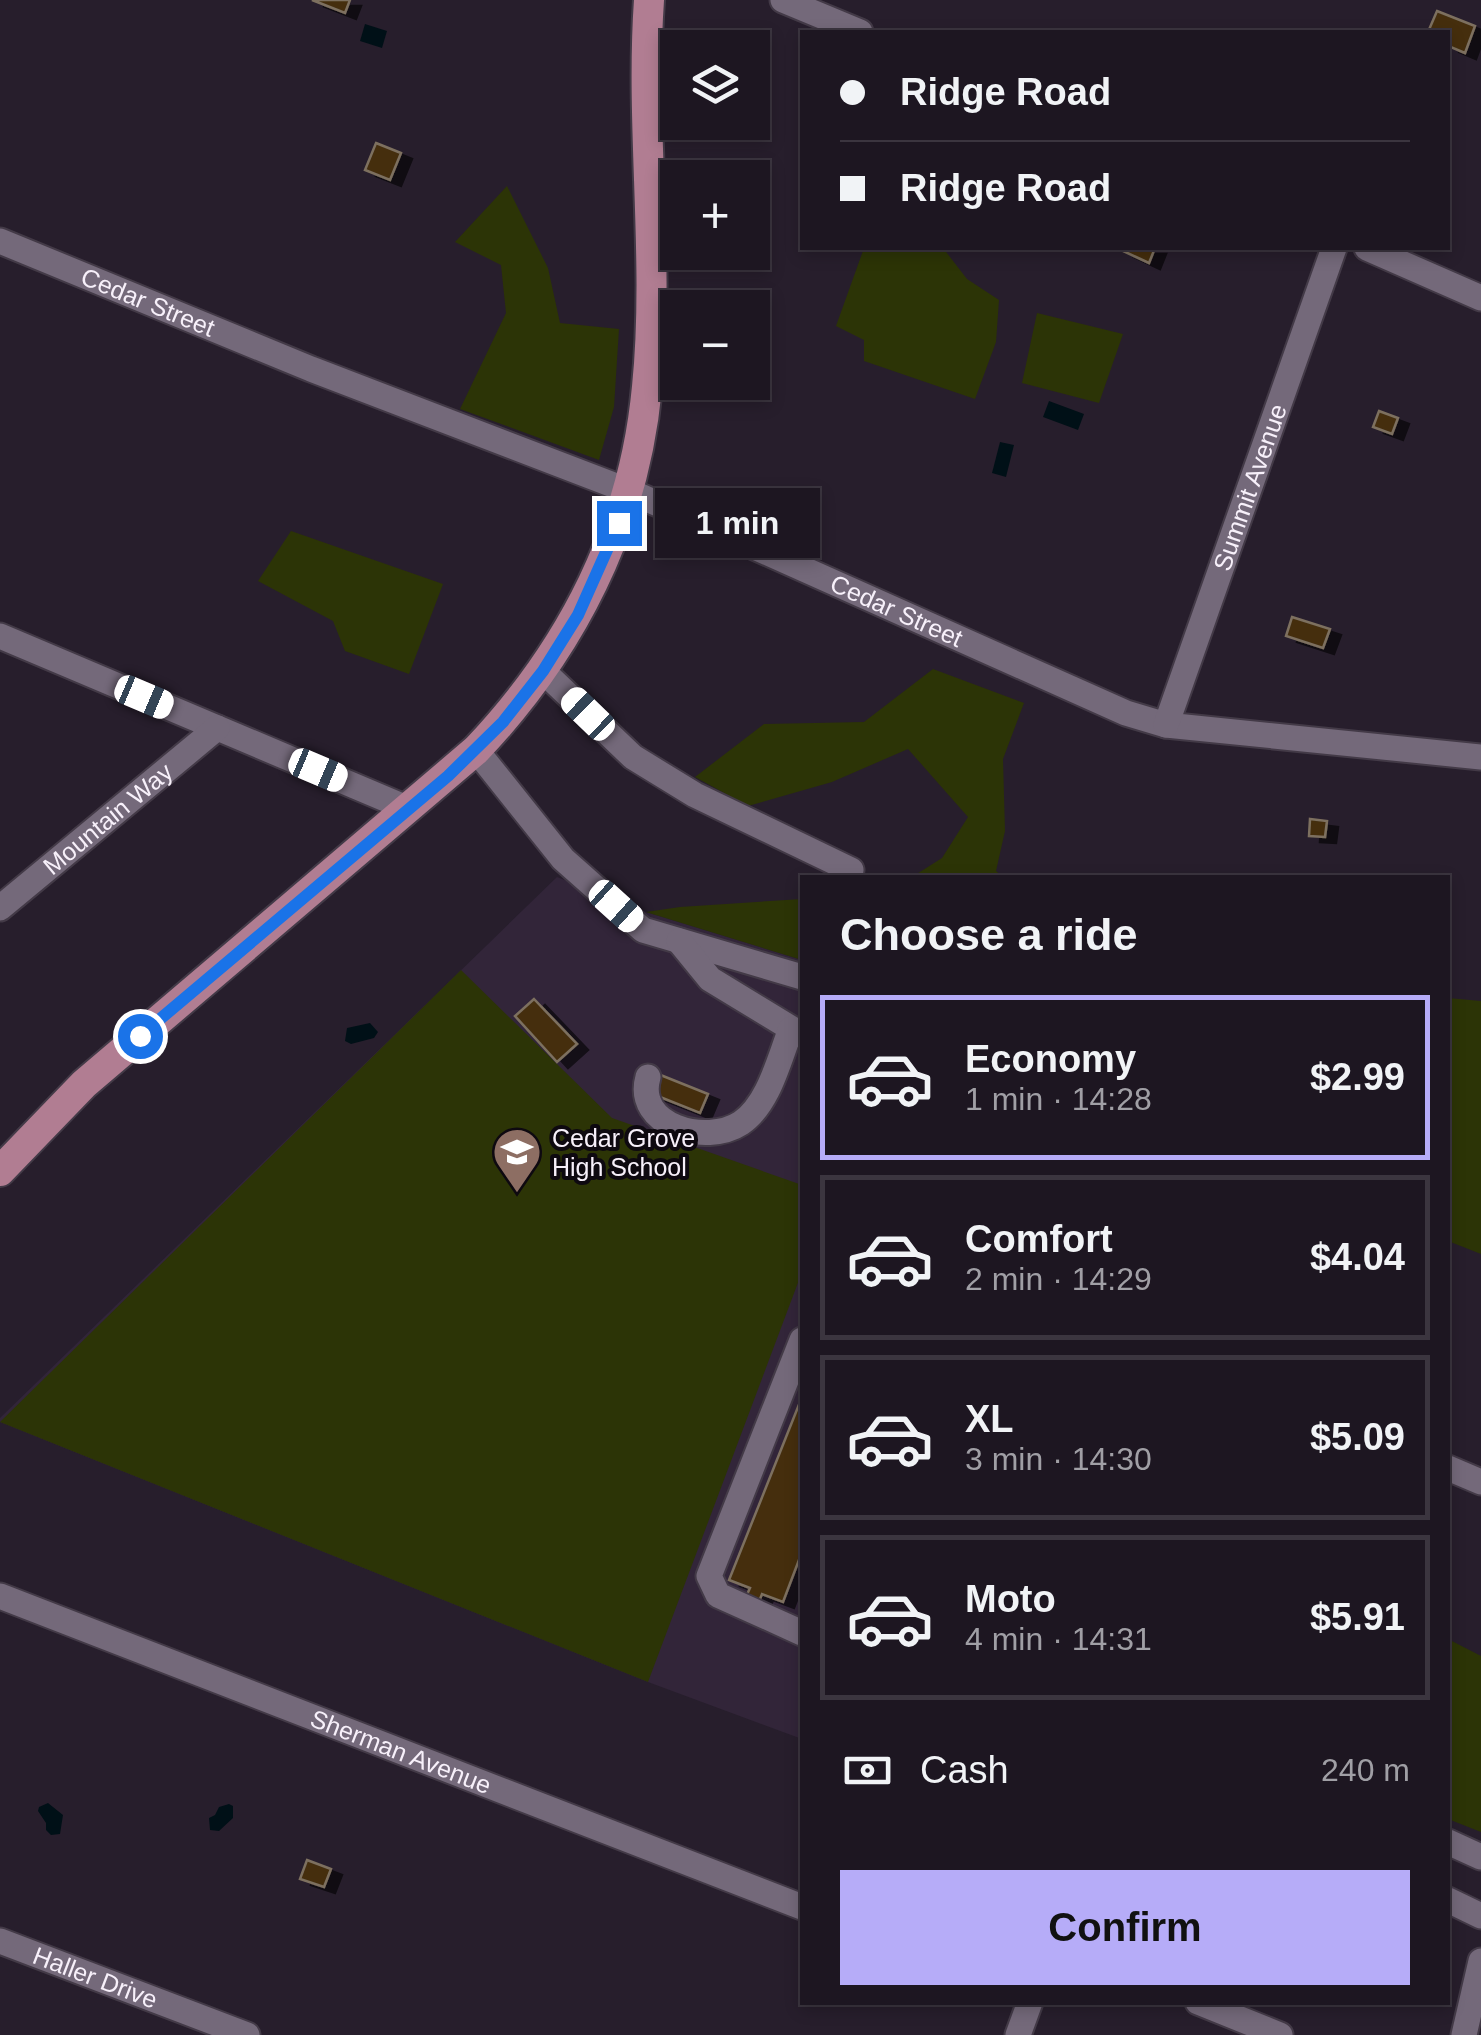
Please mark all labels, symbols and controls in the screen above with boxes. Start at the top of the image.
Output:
map controls [660,30,770,400]
button: layers [660,30,770,140]
text: Ridge Road [900,71,1111,113]
button: + [660,160,770,270]
text: Ridge Road [900,167,1111,209]
street label: Cedar Street [77,262,219,342]
button: − [660,290,770,400]
street label: Summit Avenue [1207,400,1292,574]
callout: 1 min [654,488,819,558]
route end [597,501,642,546]
text: 1 min [696,505,779,541]
street label: Cedar Street [826,569,967,652]
car [111,671,177,723]
car [556,682,620,746]
car [285,744,351,796]
street label: Mountain Way [38,757,178,880]
car [584,875,648,937]
text: Choose a ride [840,909,1138,960]
route start [118,1014,163,1059]
icon: car [845,1033,935,1123]
text: Economy [965,1038,1136,1080]
text: $2.99 [1310,1056,1405,1098]
text: 1 min · 14:28 [965,1081,1152,1117]
place label: Cedar Grove High School [552,1124,695,1181]
school or university icon: Cedar Grove High School [491,1126,543,1194]
icon: car [845,1213,935,1303]
text: Comfort [965,1218,1113,1260]
text: $4.04 [1310,1236,1405,1278]
text: 2 min · 14:29 [965,1261,1152,1297]
icon: car [845,1393,935,1483]
text: XL [965,1398,1014,1440]
text: $5.09 [1310,1416,1405,1458]
text: 3 min · 14:30 [965,1441,1152,1477]
icon: car [845,1573,935,1663]
text: Moto [965,1578,1056,1620]
text: $5.91 [1310,1596,1405,1638]
text: 4 min · 14:31 [965,1621,1152,1657]
street label: Sherman Avenue [307,1704,495,1799]
icon: cash [840,1743,895,1798]
text: Cash [920,1749,1009,1791]
text: 240 m [1321,1752,1410,1788]
button: Confirm [840,1870,1410,1985]
street label: Haller Drive [29,1941,161,2014]

